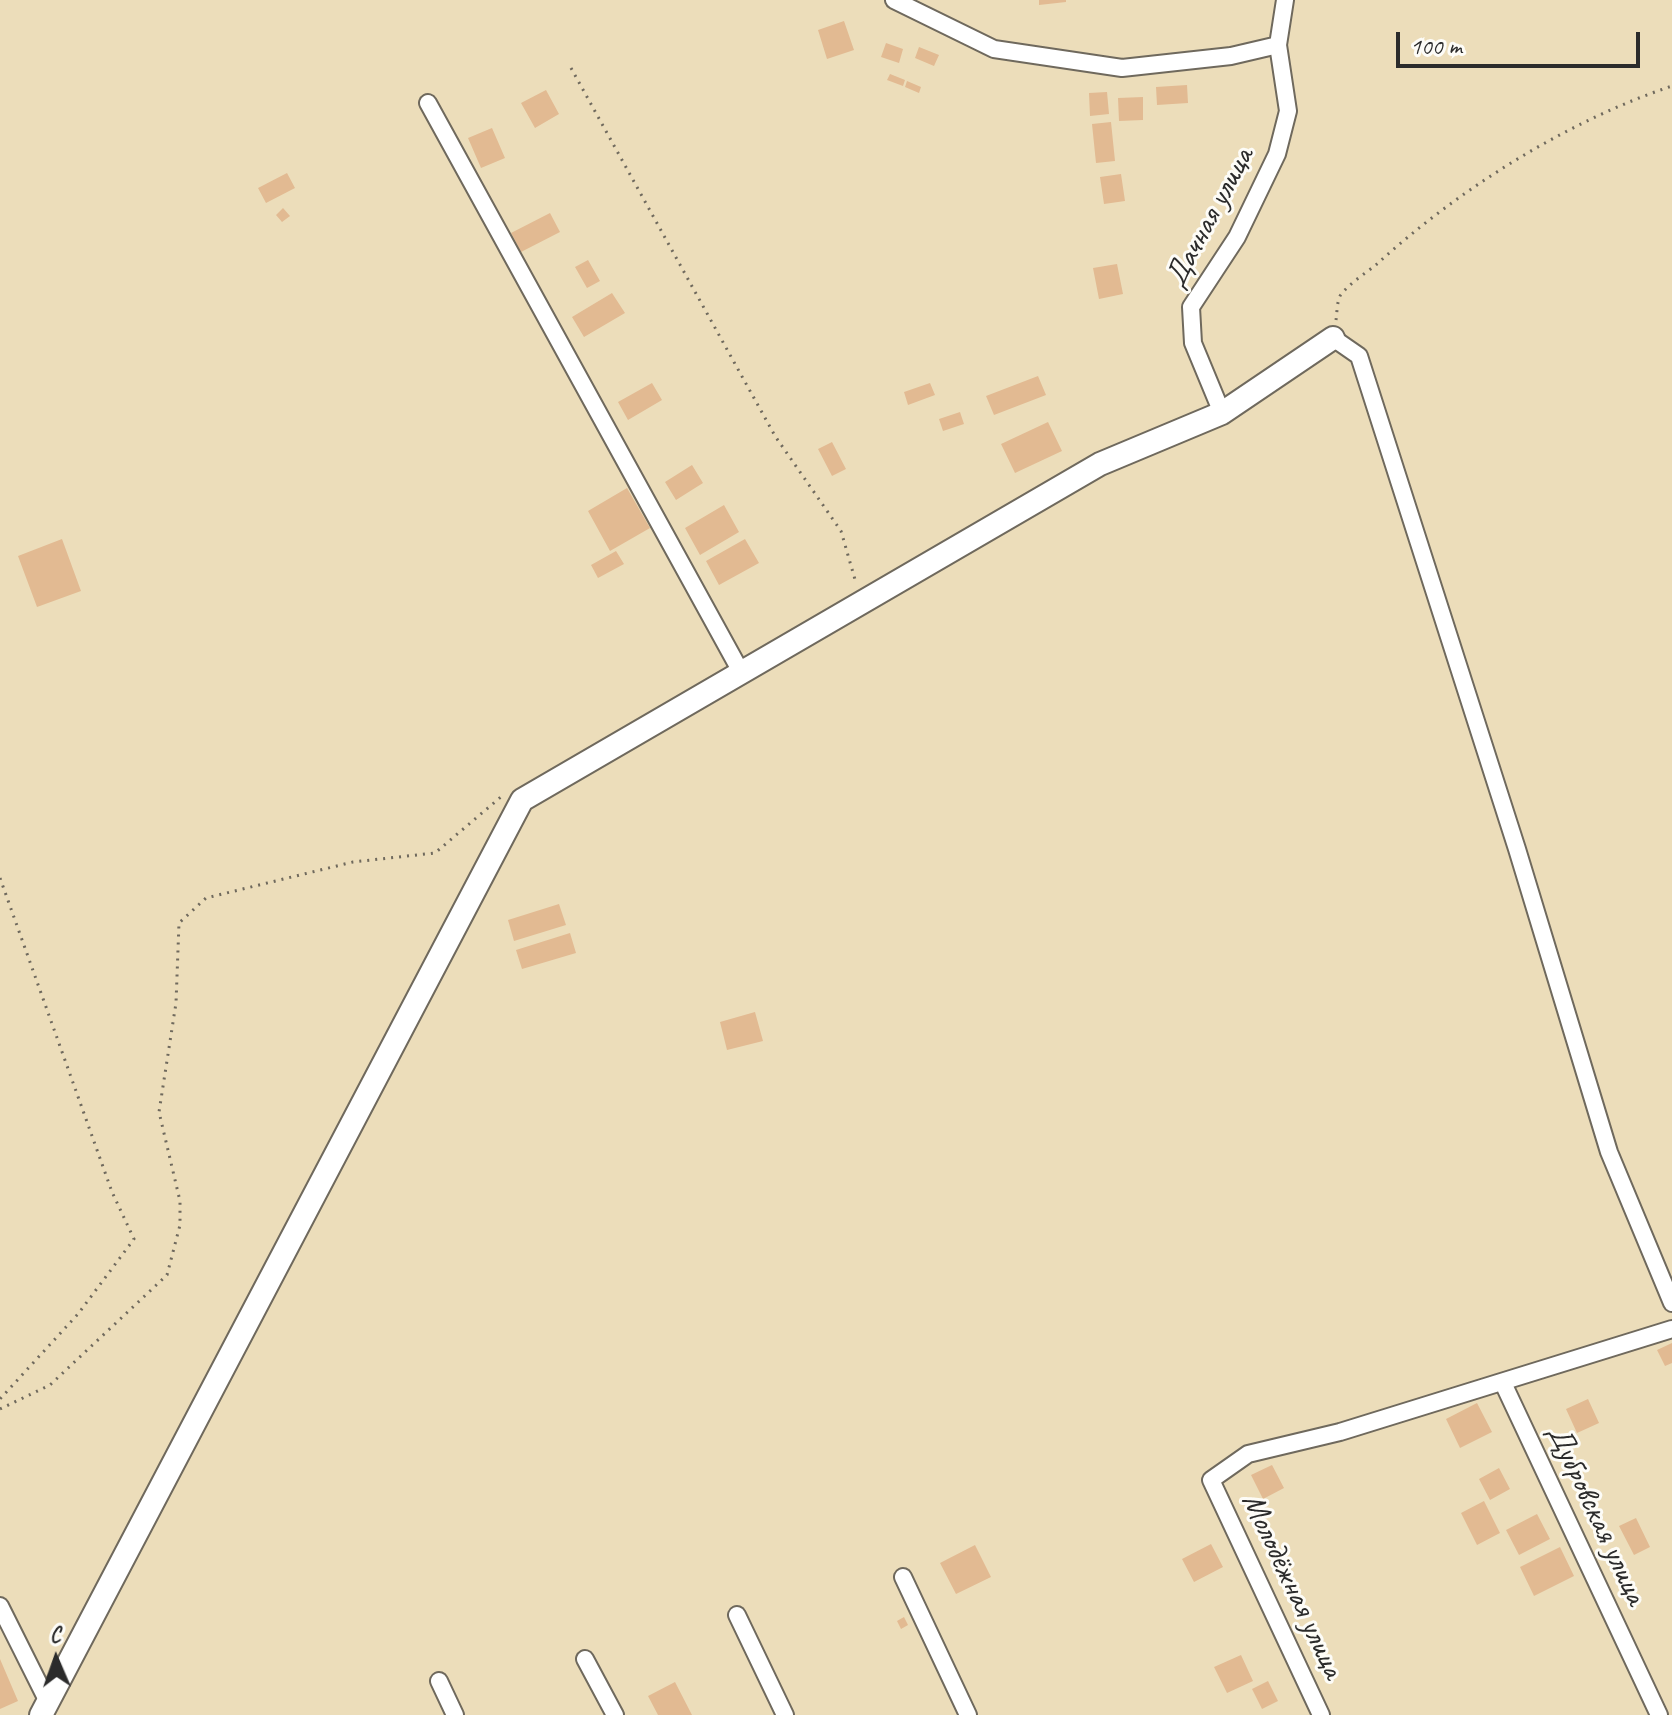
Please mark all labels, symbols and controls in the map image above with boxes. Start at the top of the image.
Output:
scale bar [1400,16,1644,66]
text: 100 m [1410,31,1462,61]
street label: Дачная улица [1157,141,1263,295]
street label: Дубровская улица [1538,1419,1654,1611]
street label: Молодёжная улица [1232,1487,1352,1685]
north arrow [16,1619,96,1699]
text: С [49,1621,61,1649]

